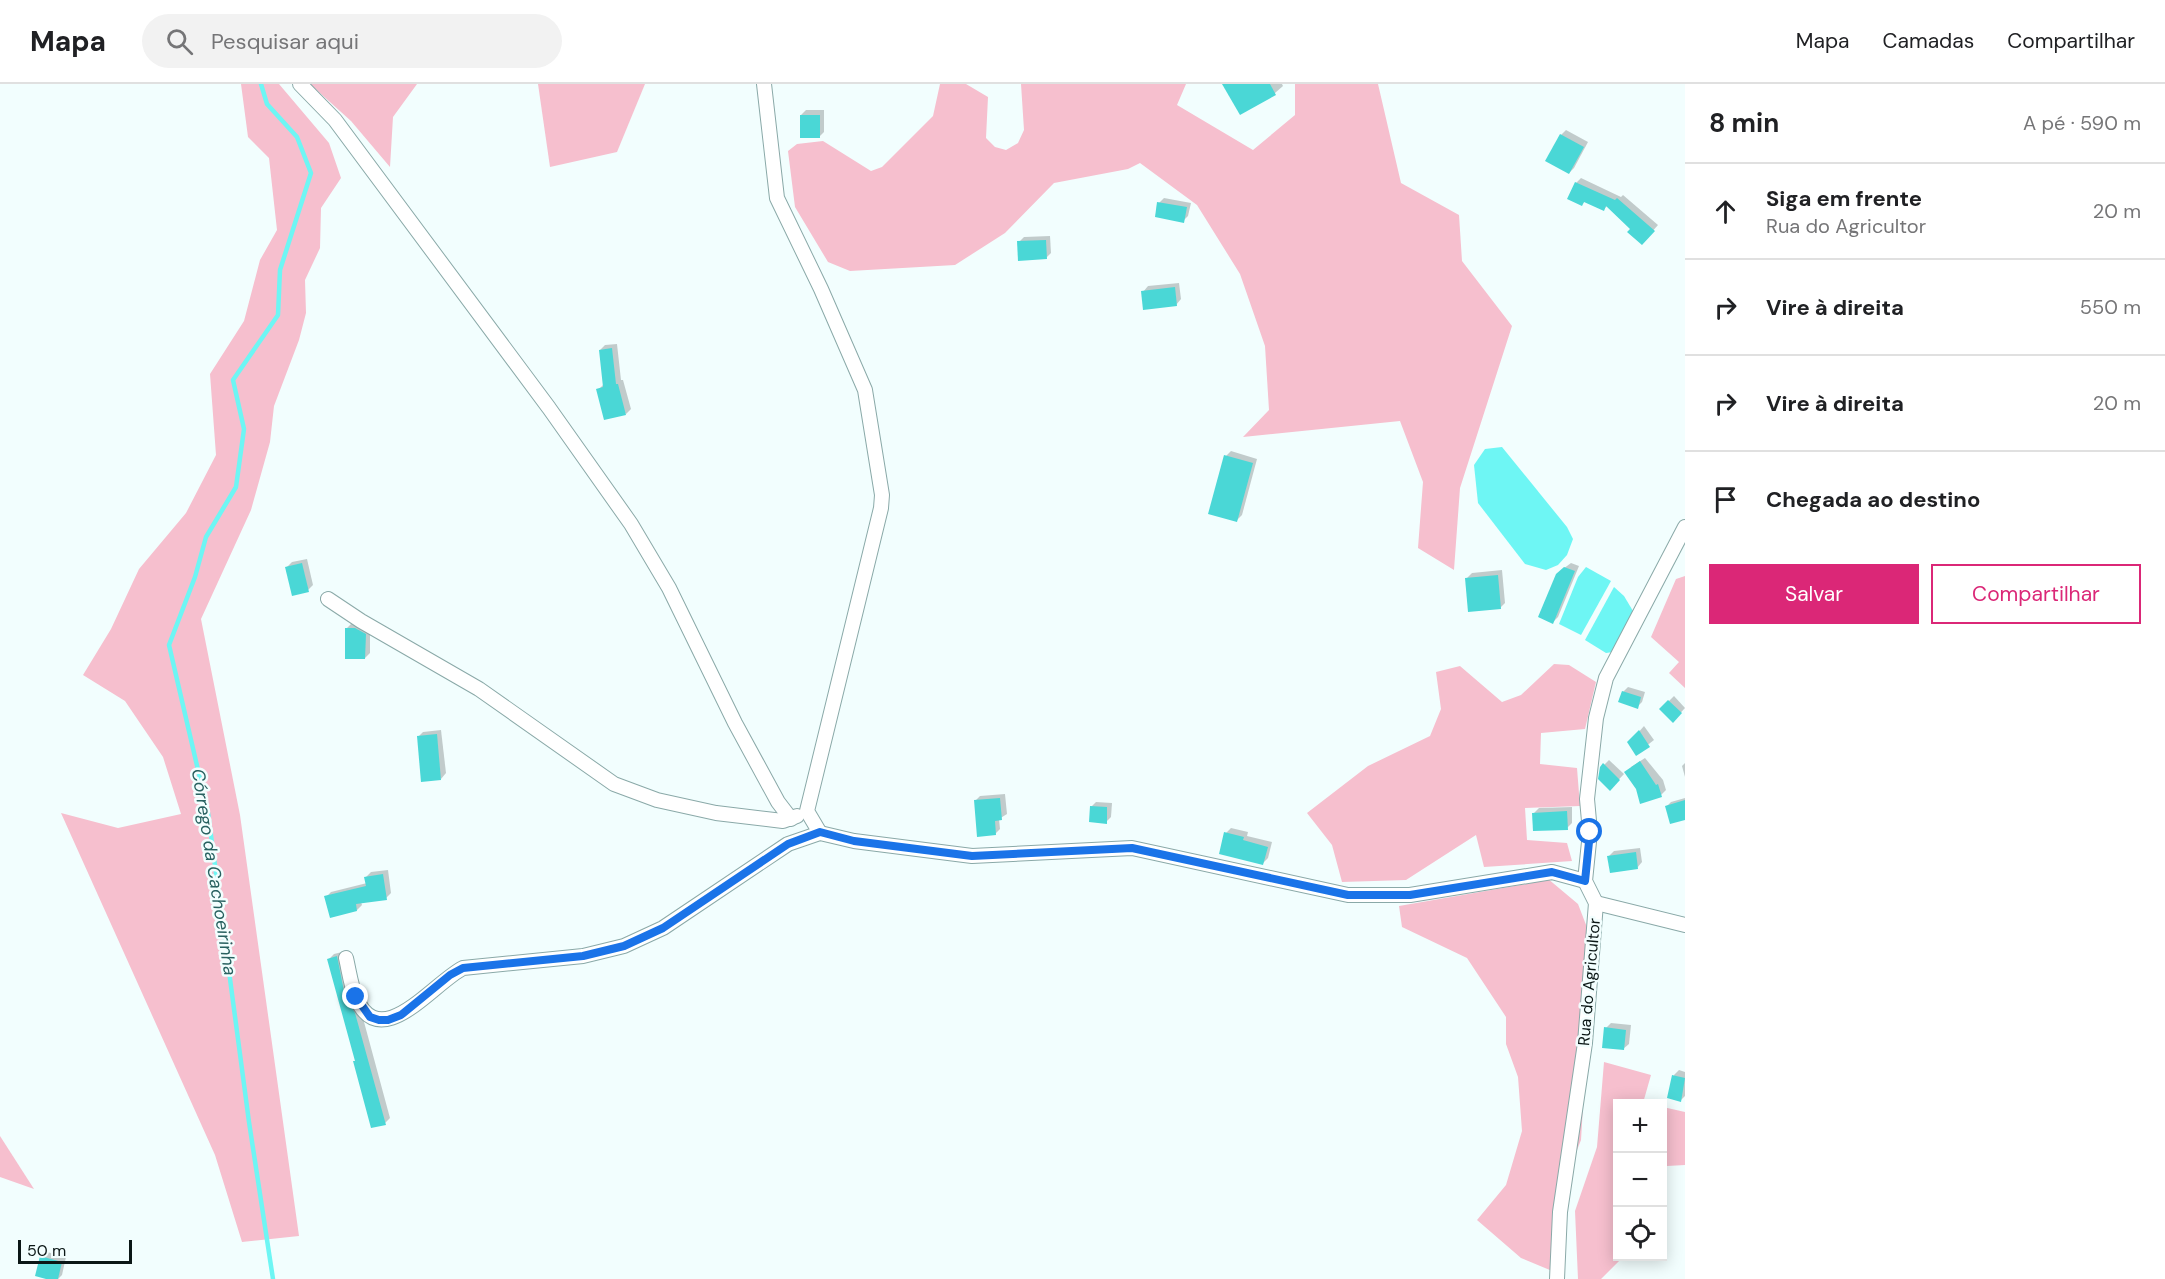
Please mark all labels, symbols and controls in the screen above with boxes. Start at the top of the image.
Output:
search box [142,14,562,68]
text: Mapa [30,23,106,60]
icon: search [163,25,196,58]
text: Pesquisar aqui [211,27,359,56]
text: Mapa [1796,27,1849,55]
text: Camadas [1882,27,1974,55]
text: Compartilhar [2007,27,2135,55]
text: 8 min [1709,106,1779,140]
text: A pé · 590 m [2023,110,2141,136]
text: Siga em frente [1766,184,1922,213]
icon: ahead [1709,195,1742,228]
text: 20 m [2093,198,2141,224]
text: Rua do Agricultor [1766,213,1926,239]
icon: right [1709,291,1742,324]
text: Vire à direita [1766,293,1904,322]
text: 550 m [2080,294,2141,320]
icon: right [1709,387,1742,420]
text: Vire à direita [1766,389,1904,418]
text: 20 m [2093,390,2141,416]
icon: arrive [1709,483,1742,516]
text: Chegada ao destino [1766,485,1980,514]
button: Salvar [1709,564,1919,624]
button: Compartilhar [1931,564,2141,624]
water label: Córrego da Cachoeirinha [186,767,242,977]
route start [1576,818,1602,844]
street label: Rua do Agricultor [1573,917,1605,1047]
route end [342,983,368,1009]
map controls [1613,1099,1667,1261]
button: + [1613,1099,1667,1153]
button: − [1613,1153,1667,1207]
button: locate [1613,1207,1667,1261]
scale bar [18,1237,132,1264]
text: 50 m [27,1240,66,1261]

